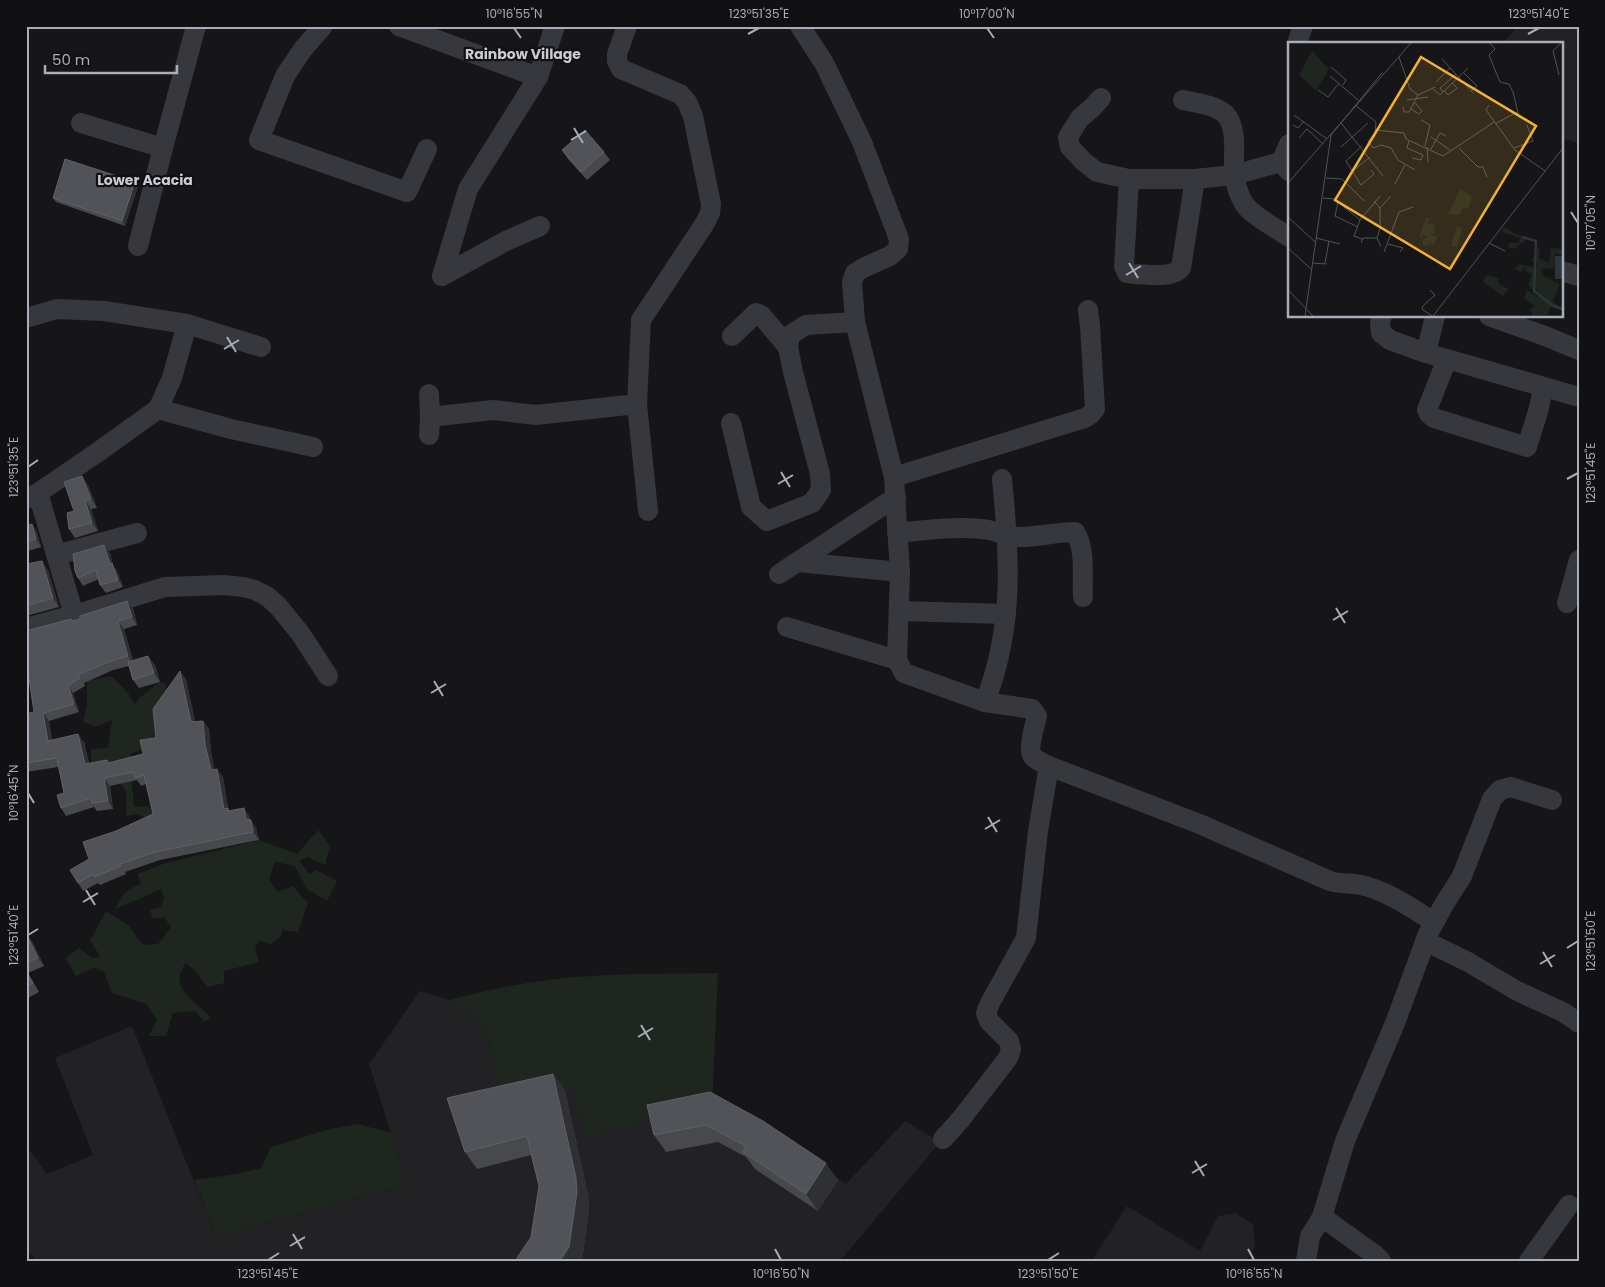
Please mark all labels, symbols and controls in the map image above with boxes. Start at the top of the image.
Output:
text: 10°16'55"N [486,5,542,22]
text: 123°51'35"E [729,5,789,22]
text: 10°17'00"N [959,5,1015,22]
text: 123°51'40"E [1509,5,1569,22]
scale bar [45,42,178,74]
inset map [1288,42,1562,318]
district label: Rainbow Village [465,44,581,64]
text: 50 m [52,49,90,70]
district label: Lower Acacia [97,170,193,190]
text: 10°17'05"N [1582,195,1599,251]
text: 123°51'35"E [5,437,22,497]
text: 123°51'45"E [1582,443,1599,503]
text: 10°16'45"N [5,765,22,821]
text: 123°51'40"E [5,905,22,965]
text: 123°51'50"E [1582,911,1599,971]
text: 123°51'45"E [238,1265,298,1282]
text: 10°16'50"N [753,1265,809,1282]
text: 123°51'50"E [1018,1265,1078,1282]
text: 10°16'55"N [1226,1265,1282,1282]

